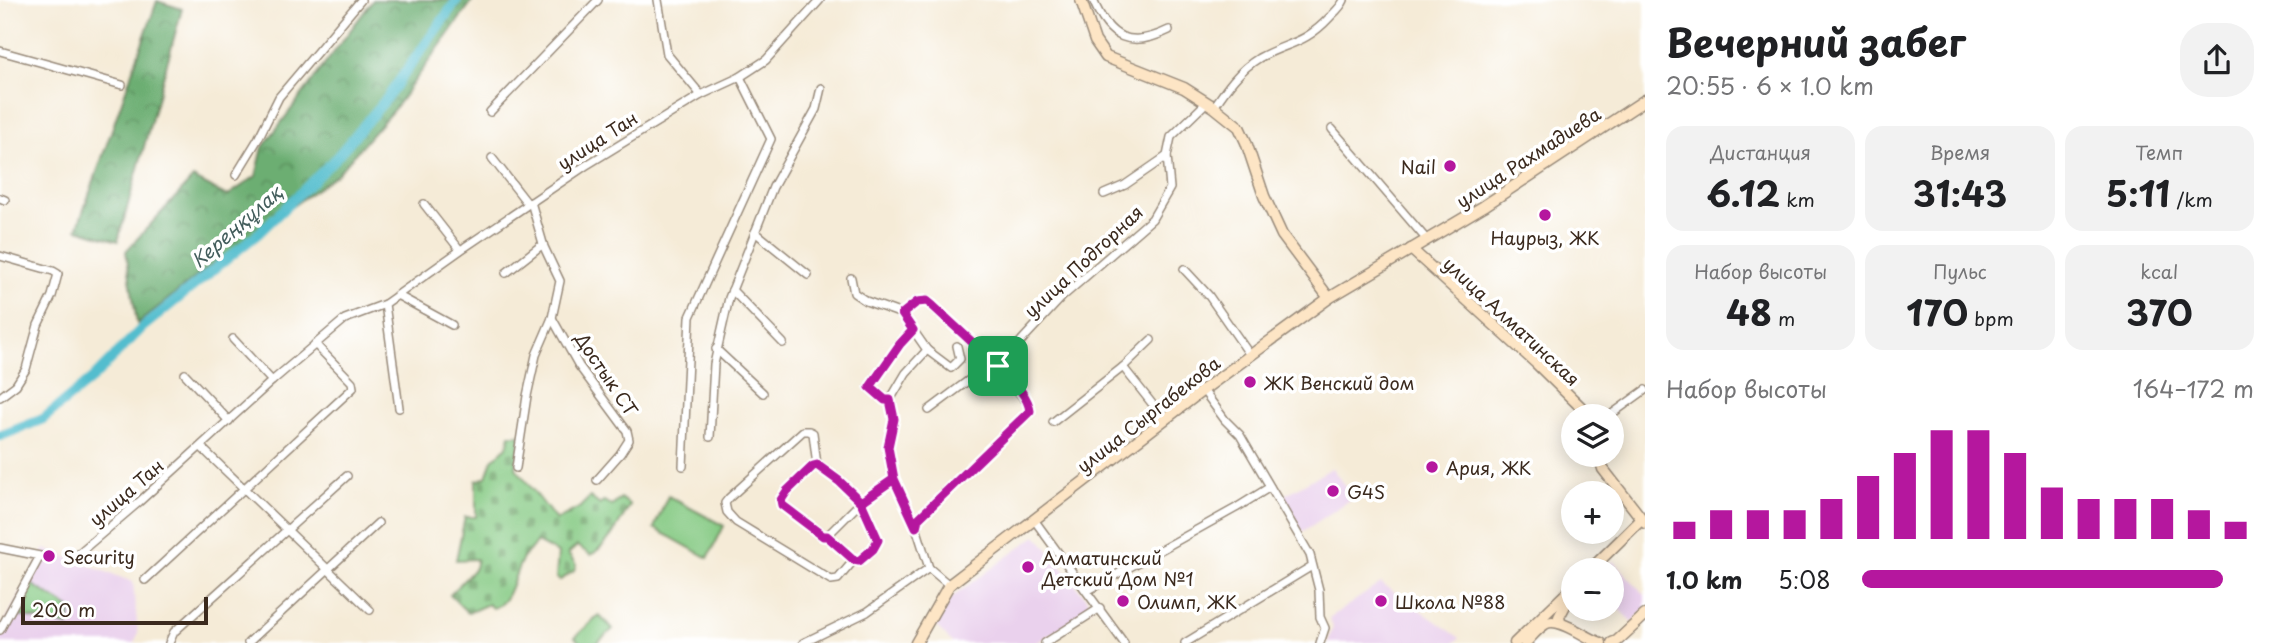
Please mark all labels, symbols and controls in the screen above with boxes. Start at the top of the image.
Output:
text: Вечерний забег [1666,13,1966,70]
button: share [2180,23,2254,97]
text: 20:55 · 6 × 1.0 km [1666,68,1874,103]
street label: улица Рахмадиева [1450,100,1606,214]
street label: улица Тан [552,104,642,176]
text: Дистанция [1710,138,1811,166]
text: Время [1930,138,1990,166]
text: Темп [2135,138,2183,166]
place label: Nail [1401,153,1436,180]
marker: Nail [1442,158,1458,174]
text: 6.12 [1707,166,1780,219]
text: 31:43 [1913,166,2007,219]
text: 5:11 [2106,166,2170,219]
water label: Кереңқұлақ [184,178,289,273]
text: km [1780,185,1815,213]
text: /km [2170,185,2213,213]
street label: улица Подгорная [1017,199,1149,323]
marker: Наурыз, ЖК [1537,207,1553,223]
place label: Наурыз, ЖК [1490,224,1600,251]
street label: улица Алматинская [1438,250,1586,392]
text: Набор высоты [1694,257,1827,285]
text: Пульс [1933,257,1987,285]
text: kcal [2140,257,2178,285]
text: 48 [1726,285,1772,338]
text: 170 [1906,285,1968,338]
text: 370 [2126,285,2193,338]
text: m [1772,304,1795,332]
text: bpm [1968,304,2014,332]
street label: Достык СТ [568,326,645,422]
pin [968,336,1028,396]
icon: arrive [979,347,1017,385]
street label: улица Сыргабекова [1071,349,1226,479]
place label: ЖК Венский дом [1264,369,1414,396]
text: Набор высоты [1666,371,1827,406]
text: 164–172 m [2133,371,2254,406]
marker: ЖК Венский дом [1242,374,1258,390]
map controls [1561,404,1624,621]
button: layers [1561,404,1624,467]
street label: улица Тан [83,452,169,532]
place label: Ария, ЖК [1446,454,1531,481]
marker: Ария, ЖК [1424,459,1440,475]
place label: G4S [1347,478,1385,505]
button: + [1561,481,1624,544]
marker: G4S [1325,483,1341,499]
place label: Security [63,543,135,570]
place label: Алматинский Детский Дом №1 [1041,544,1194,592]
marker: Security [41,548,57,564]
button: − [1561,558,1624,621]
marker: Алматинский Детский Дом №1 [1020,559,1036,575]
text: 1.0 km [1666,562,1743,597]
text: 5:08 [1778,562,1831,597]
place label: Олимп, ЖК [1137,588,1237,615]
place label: Школа №88 [1395,588,1505,615]
marker: Олимп, ЖК [1115,593,1131,609]
marker: Школа №88 [1373,593,1389,609]
scale bar [21,594,208,626]
text: 200 m [32,595,95,623]

